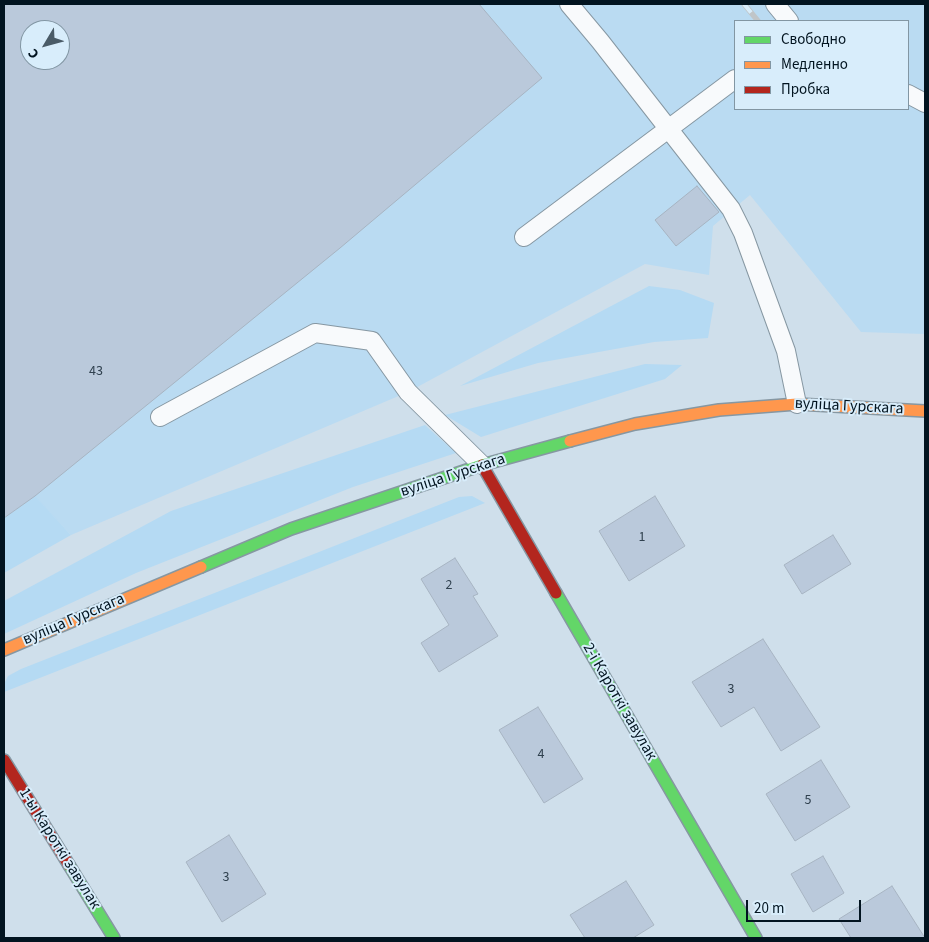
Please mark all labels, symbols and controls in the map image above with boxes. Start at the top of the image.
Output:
north arrow [20,20,70,70]
legend [734,20,909,110]
text: Свободно [781,29,846,50]
text: С [23,44,44,63]
text: Медленно [781,54,848,75]
text: Пробка [781,79,830,100]
house number: 43 [89,364,103,380]
street label: вуліца Гурскага [794,395,904,419]
street label: вуліца Гурскага [398,450,508,502]
house number: 1 [639,530,645,546]
house number: 2 [446,578,452,594]
street label: вуліца Гурскага [20,590,128,650]
street label: 2-і Кароткі завулак [578,640,660,764]
house number: 3 [728,682,734,698]
house number: 4 [538,747,544,763]
street label: 1-ы Кароткі завулак [14,785,104,913]
house number: 5 [805,793,811,809]
house number: 3 [223,870,229,886]
scale bar [749,890,864,922]
text: 20 m [754,898,784,919]

